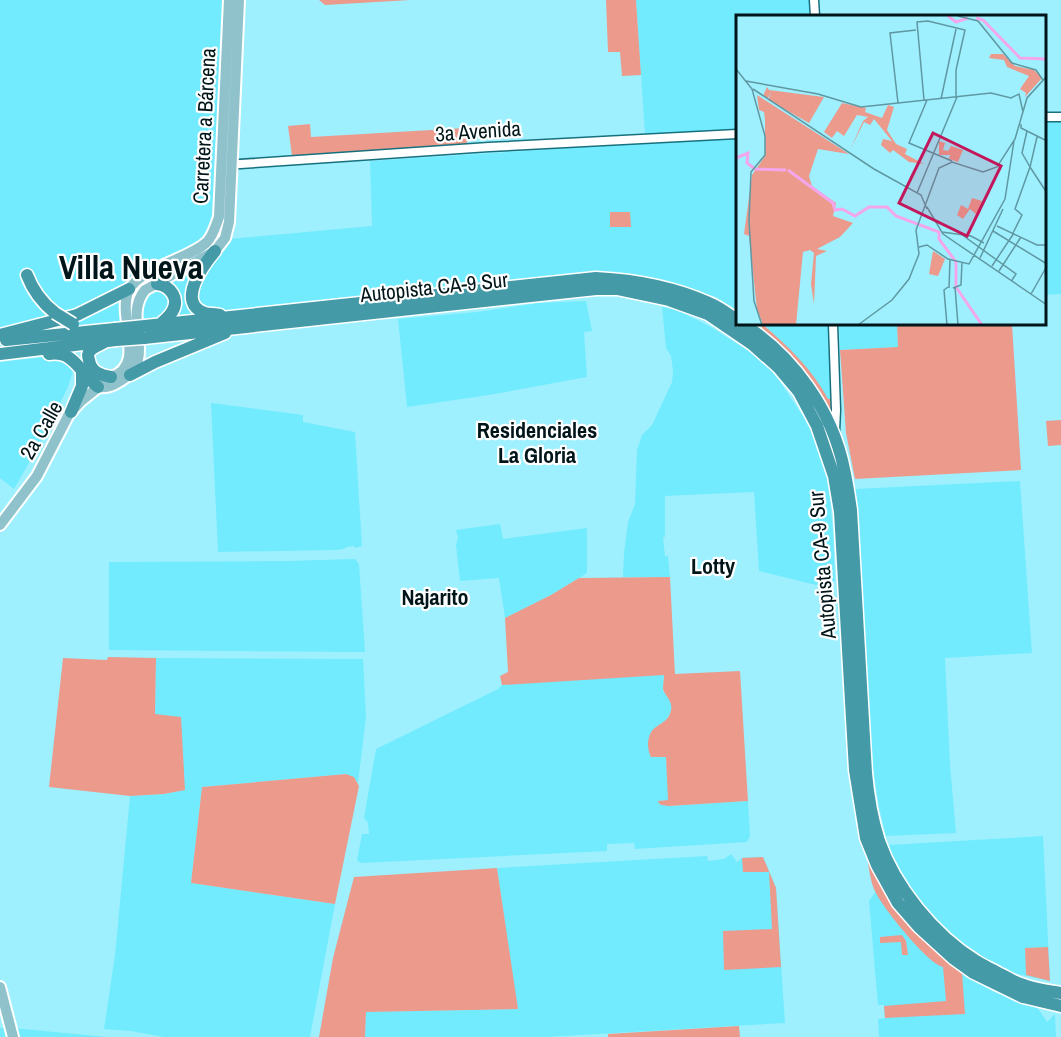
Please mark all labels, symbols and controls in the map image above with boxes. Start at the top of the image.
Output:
inset map [736,15,1046,326]
street label: Carretera a Bárcena [185,47,223,205]
street label: 3a Avenida [434,114,522,148]
district label: Villa Nueva [59,245,203,289]
street label: Autopista CA-9 Sur [358,265,510,309]
street label: 2a Calle [13,395,69,465]
district label: Residenciales La Gloria [477,415,597,470]
street label: Autopista CA-9 Sur [801,490,843,641]
district label: Lotty [691,551,735,581]
district label: Najarito [401,582,469,612]

